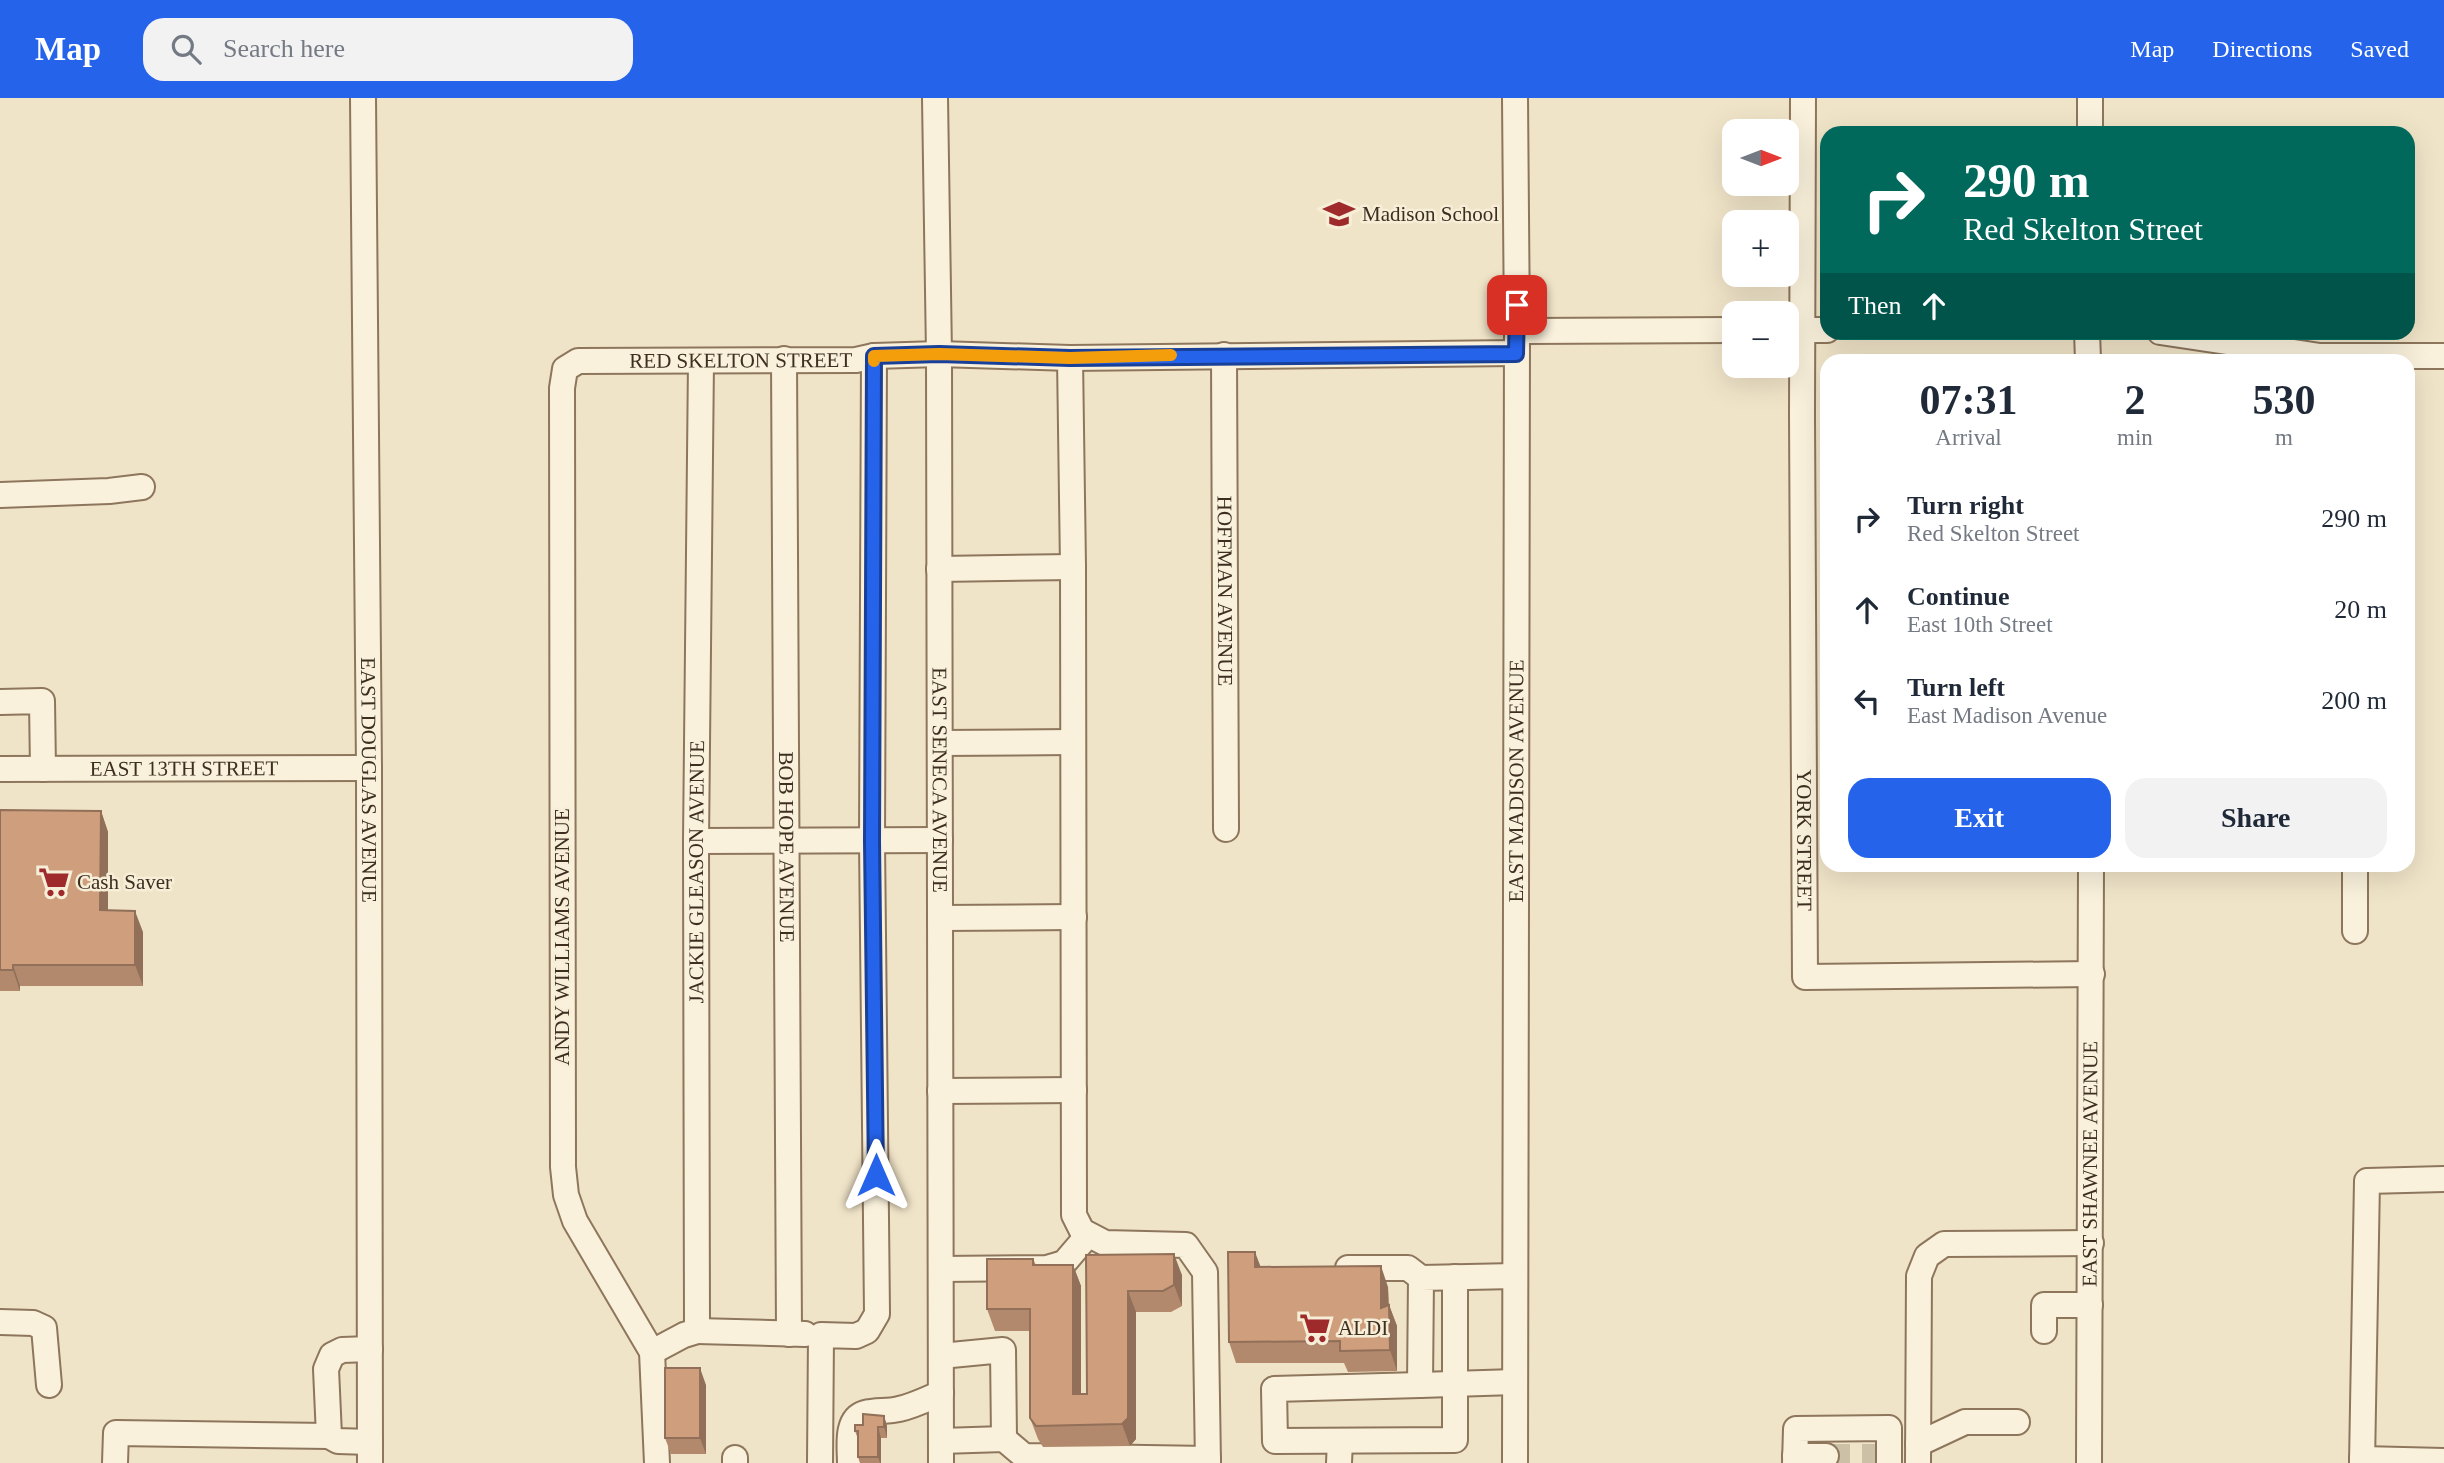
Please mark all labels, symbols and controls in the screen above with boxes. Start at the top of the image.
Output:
search box [143,18,633,81]
icon: search [167,30,205,68]
text: Map [35,31,101,67]
text: Search here [223,34,345,63]
text: Map [2130,36,2174,62]
text: Directions [2212,36,2312,62]
text: Saved [2350,36,2409,62]
north arrow [1722,119,1799,196]
map controls [1722,119,1799,378]
text: 290 m [1963,153,2090,208]
icon: right [1848,154,1939,245]
school or university icon: Madison School [1322,197,1356,231]
place label: Madison School [1362,202,1499,226]
button: + [1722,210,1799,287]
text: Red Skelton Street [1963,211,2203,247]
pin [1487,275,1547,335]
icon: arrive [1498,286,1536,324]
icon: ahead [1915,287,1953,325]
text: Then [1848,291,1901,320]
button: − [1722,301,1799,378]
street label: RED SKELTON STREET [629,348,852,373]
text: 07:31 [1920,377,2018,423]
text: 2 [2124,377,2145,423]
text: 530 [2252,377,2315,423]
text: Arrival [1935,425,2002,450]
text: min [2117,425,2153,450]
text: m [2275,425,2293,450]
text: Turn right [1907,491,2024,520]
street label: HOFFMAN AVENUE [1213,496,1237,686]
icon: right [1848,500,1886,538]
text: 290 m [2321,504,2387,533]
text: Red Skelton Street [1907,521,2079,546]
text: Continue [1907,582,2010,611]
icon: ahead [1848,591,1886,629]
text: 20 m [2334,595,2387,624]
text: East 10th Street [1907,612,2053,637]
street label: EAST DOUGLAS AVENUE [356,657,381,903]
street label: EAST MADISON AVENUE [1504,659,1528,903]
street label: EAST SENECA AVENUE [928,667,952,893]
text: Turn left [1907,673,2005,702]
icon: left [1848,682,1886,720]
text: 200 m [2321,686,2387,715]
text: East Madison Avenue [1907,703,2107,728]
street label: JACKIE GLEASON AVENUE [684,740,709,1004]
street label: BOB HOPE AVENUE [774,751,799,943]
street label: EAST 13TH STREET [90,756,279,781]
street label: YORK STREET [1792,769,1817,911]
button: Exit [1848,778,2111,858]
button: Share [2125,778,2387,858]
street label: ANDY WILLIAMS AVENUE [550,808,574,1066]
supermarket icon: Cash Saver [37,865,71,899]
place label: Cash Saver [77,870,172,894]
street label: EAST SHAWNEE AVENUE [2078,1041,2102,1287]
position arrow [839,1138,913,1212]
supermarket icon: ALDI [1298,1311,1332,1345]
place label: ALDI [1338,1316,1388,1340]

